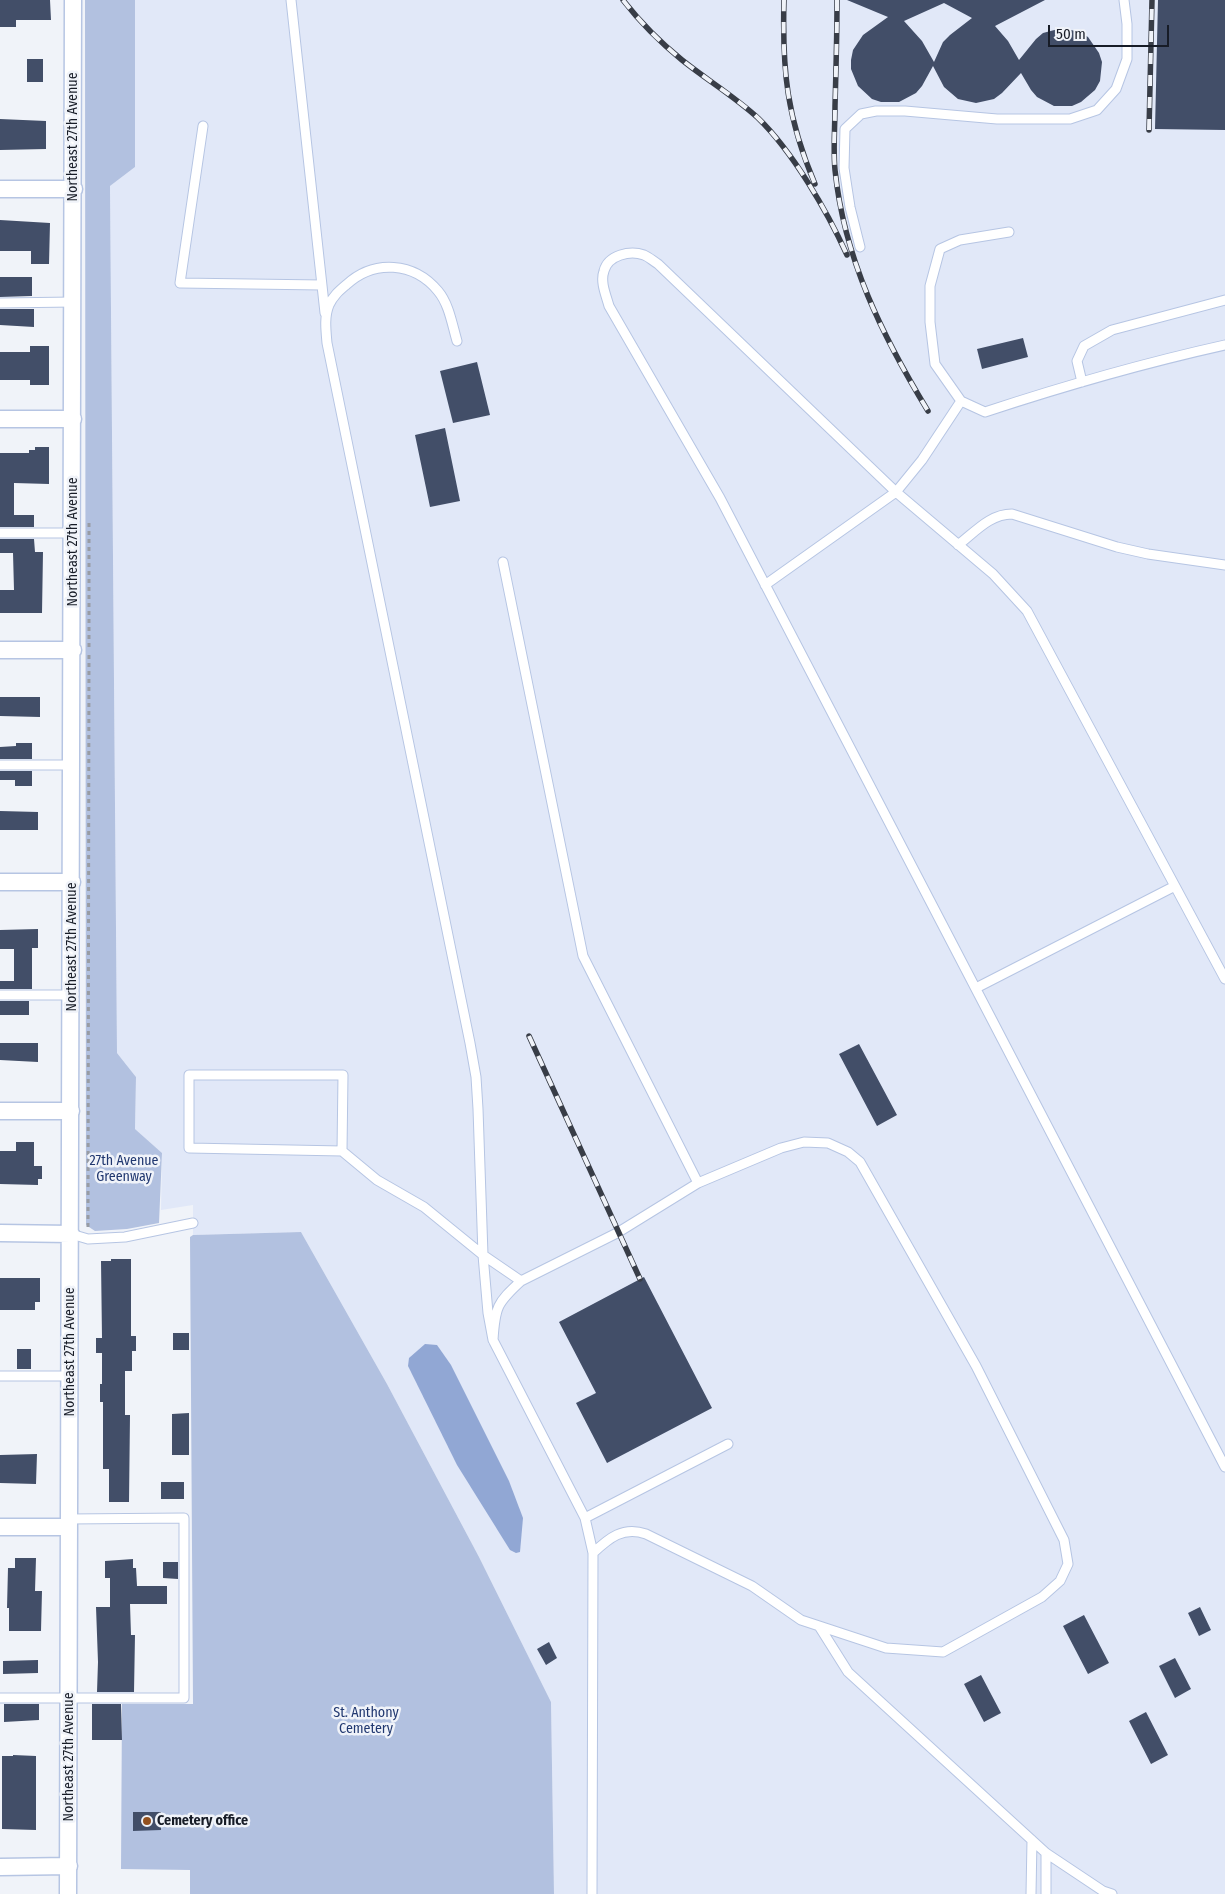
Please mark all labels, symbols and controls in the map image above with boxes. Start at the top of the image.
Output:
scale bar [1050,15,1171,47]
text: 50 m [1056,25,1086,43]
street label: Northeast 27th Avenue [65,72,81,202]
street label: Northeast 27th Avenue [65,477,81,607]
street label: Northeast 27th Avenue [64,882,80,1012]
park label: 27th Avenue Greenway [89,1153,159,1186]
street label: Northeast 27th Avenue [62,1287,78,1417]
street label: Northeast 27th Avenue [61,1692,77,1822]
park label: St. Anthony Cemetery [333,1705,399,1738]
place label: Cemetery office [157,1813,248,1829]
marker: Cemetery office [141,1815,153,1827]

